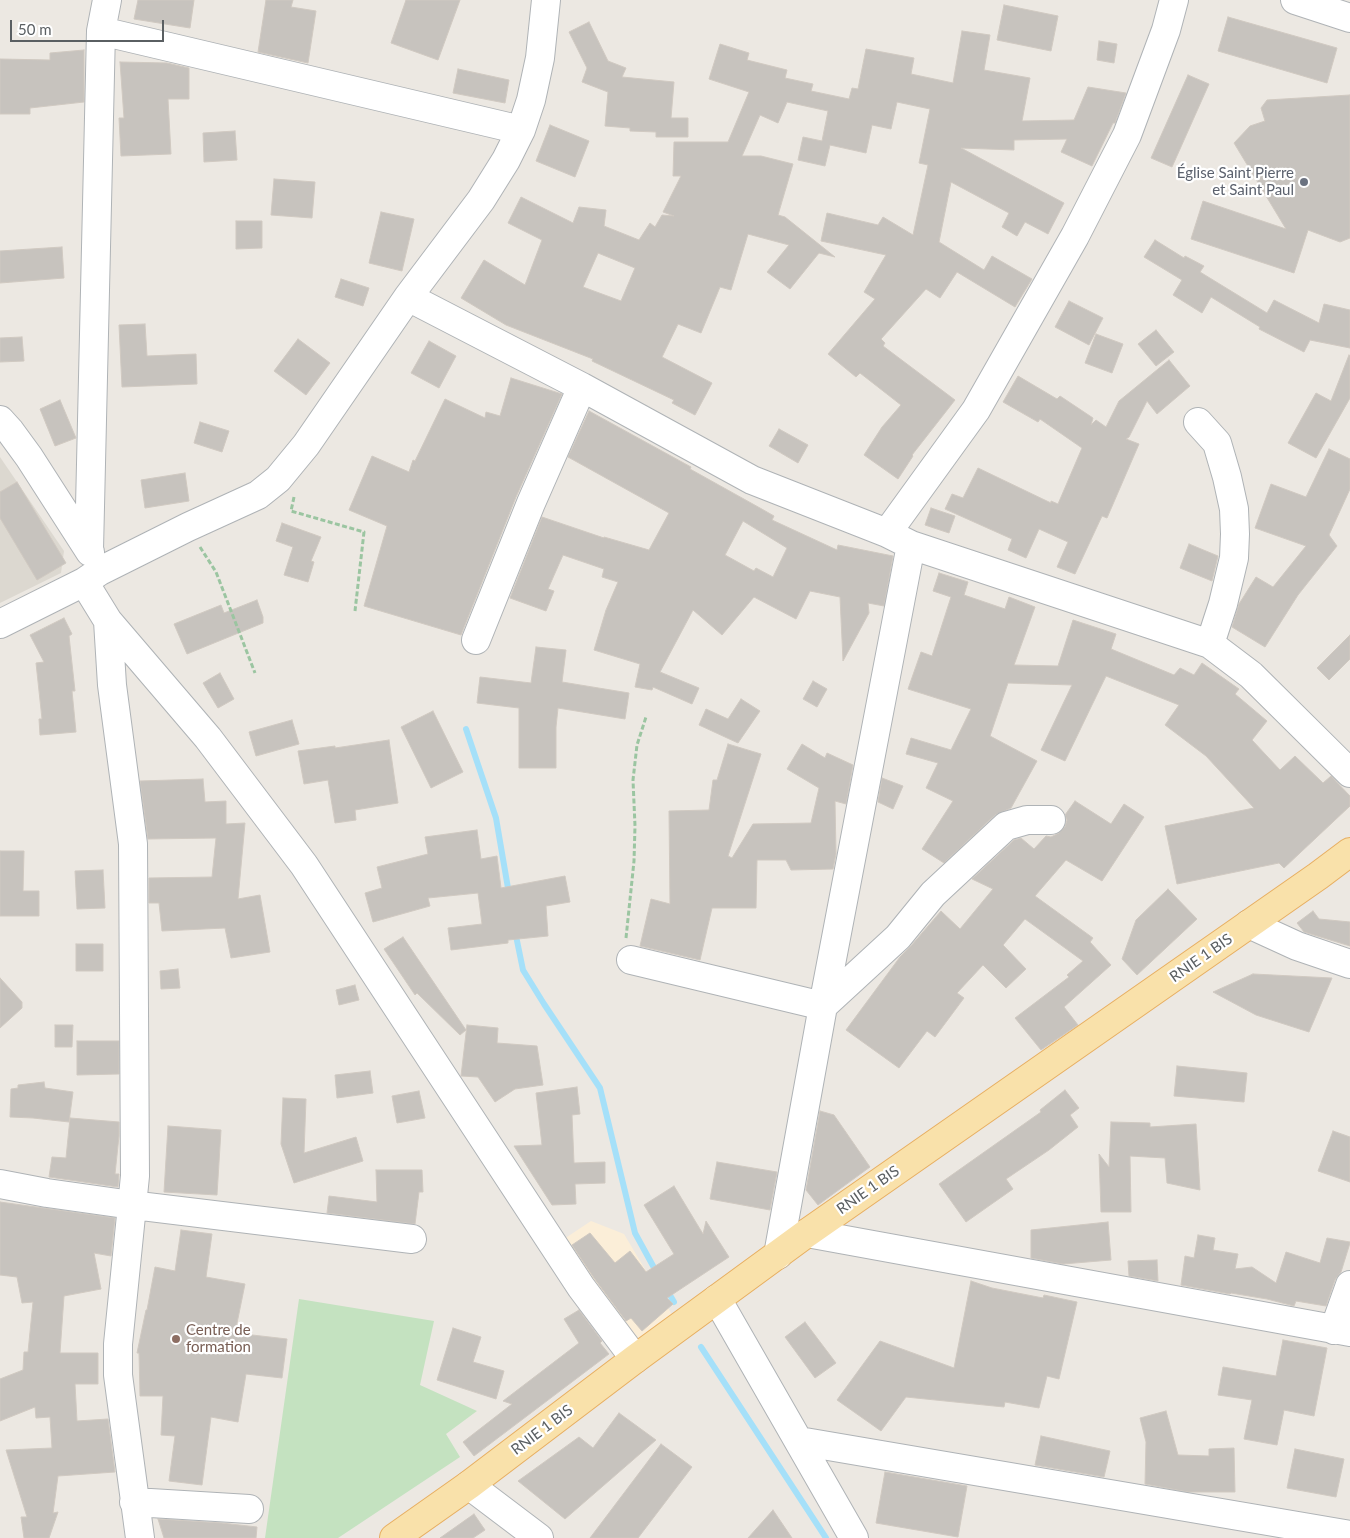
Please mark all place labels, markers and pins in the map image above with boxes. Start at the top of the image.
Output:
place label: Église Saint Pierre et Saint Paul [1177,164,1294,199]
marker: Église Saint Pierre et Saint Paul [1298,176,1310,188]
place label: Centre de formation [186,1321,251,1356]
marker: Centre de formation [170,1333,182,1345]

